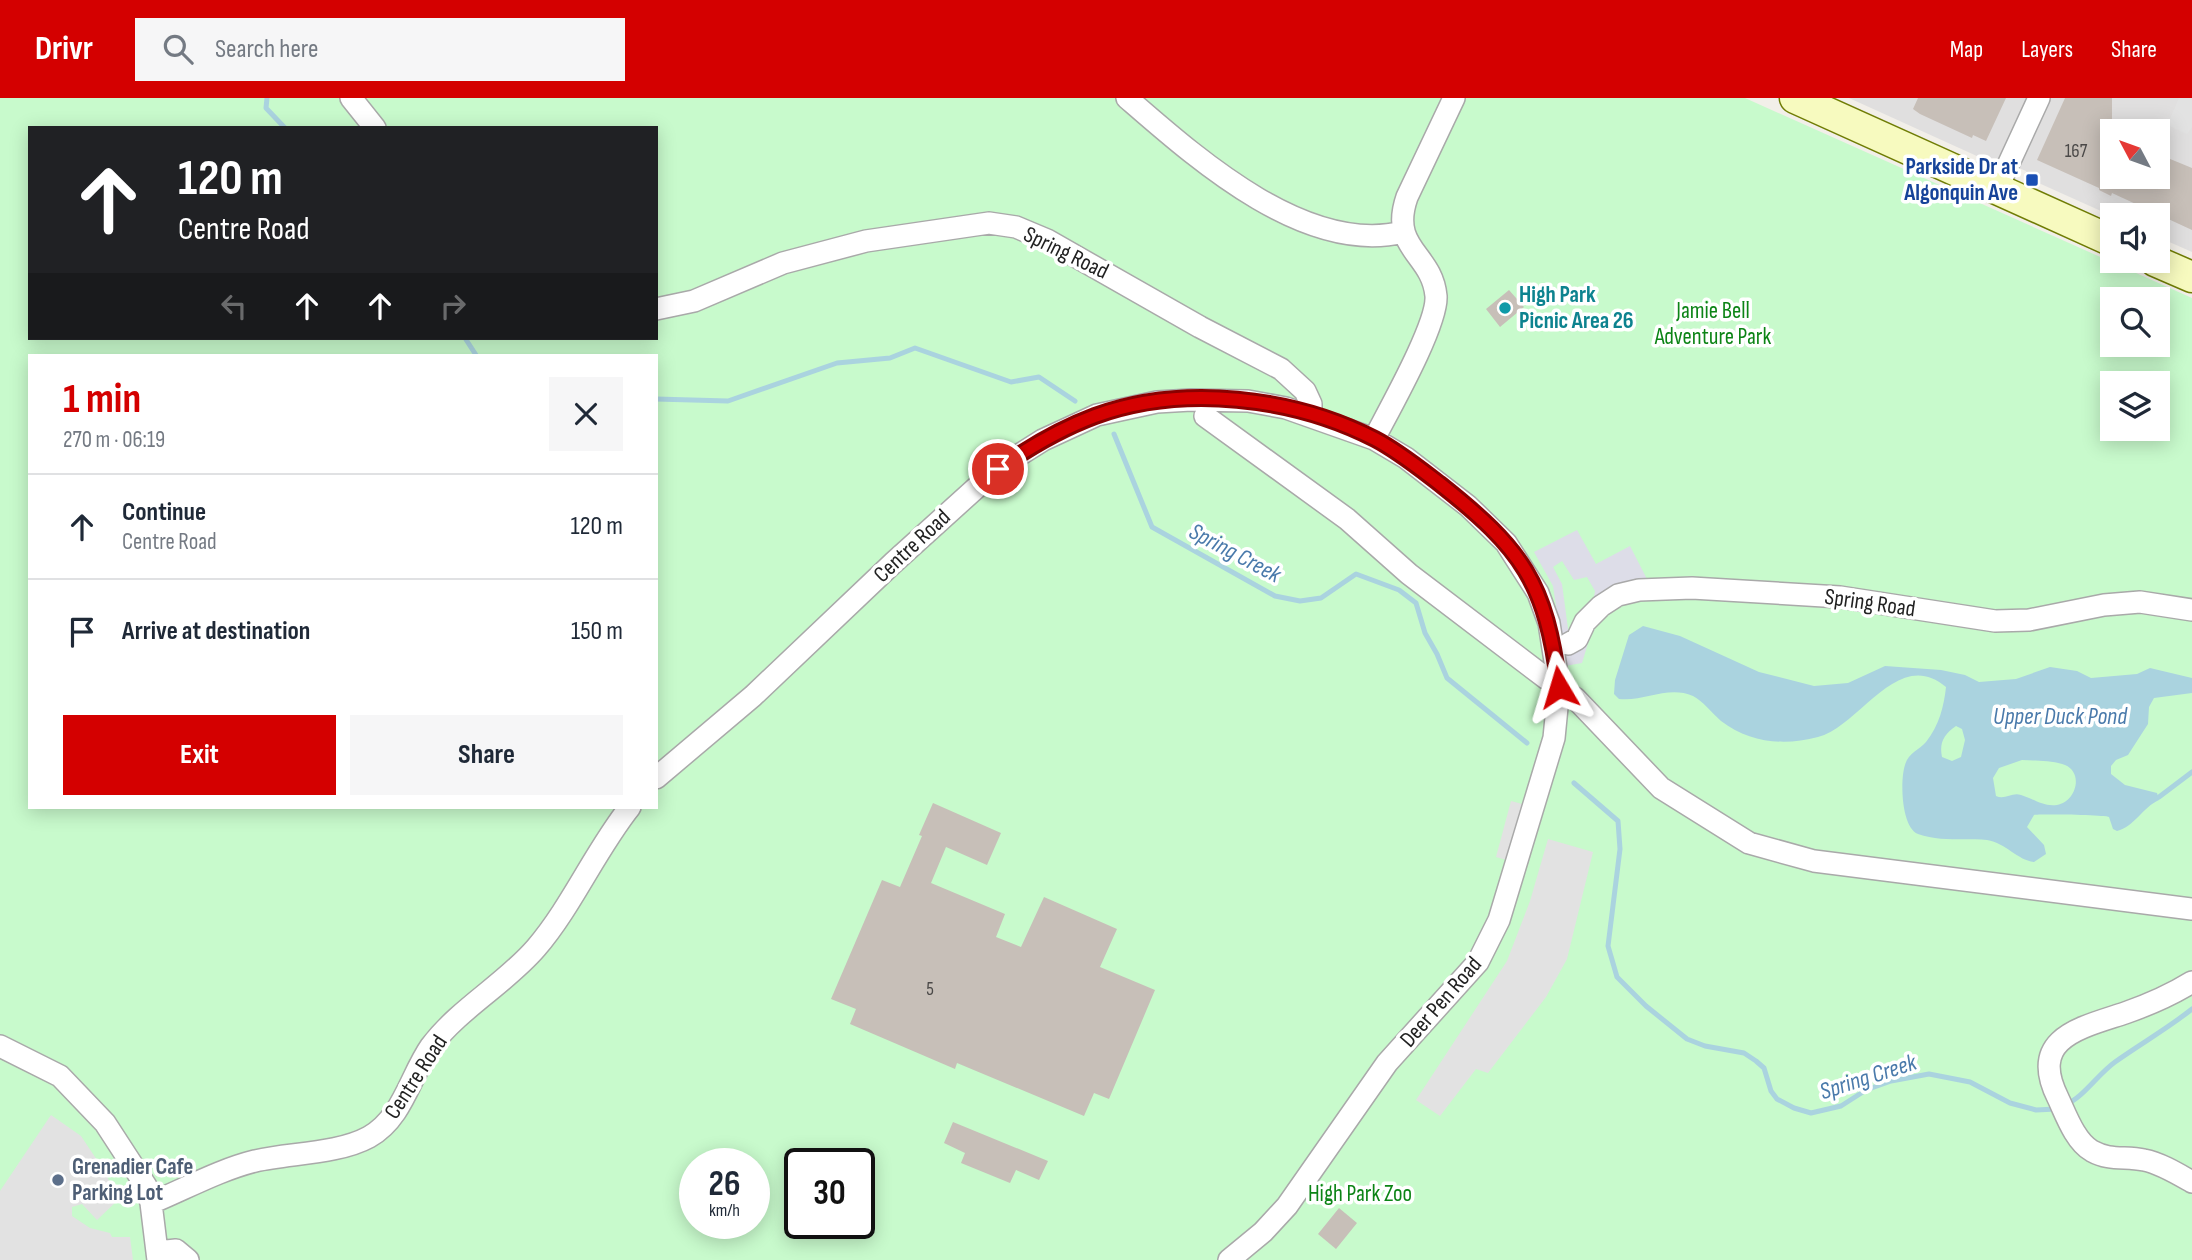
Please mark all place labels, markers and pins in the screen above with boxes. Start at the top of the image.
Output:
place label: Parkside Dr at Algonquin Ave [1903,153,2018,207]
marker: Parkside Dr at Algonquin Ave [2024,172,2040,188]
place label: High Park Picnic Area 26 [1519,281,1634,335]
marker: High Park Picnic Area 26 [1497,300,1513,316]
pin [968,439,1028,499]
place label: Grenadier Cafe Parking Lot [72,1153,193,1207]
marker: Grenadier Cafe Parking Lot [50,1172,66,1188]

